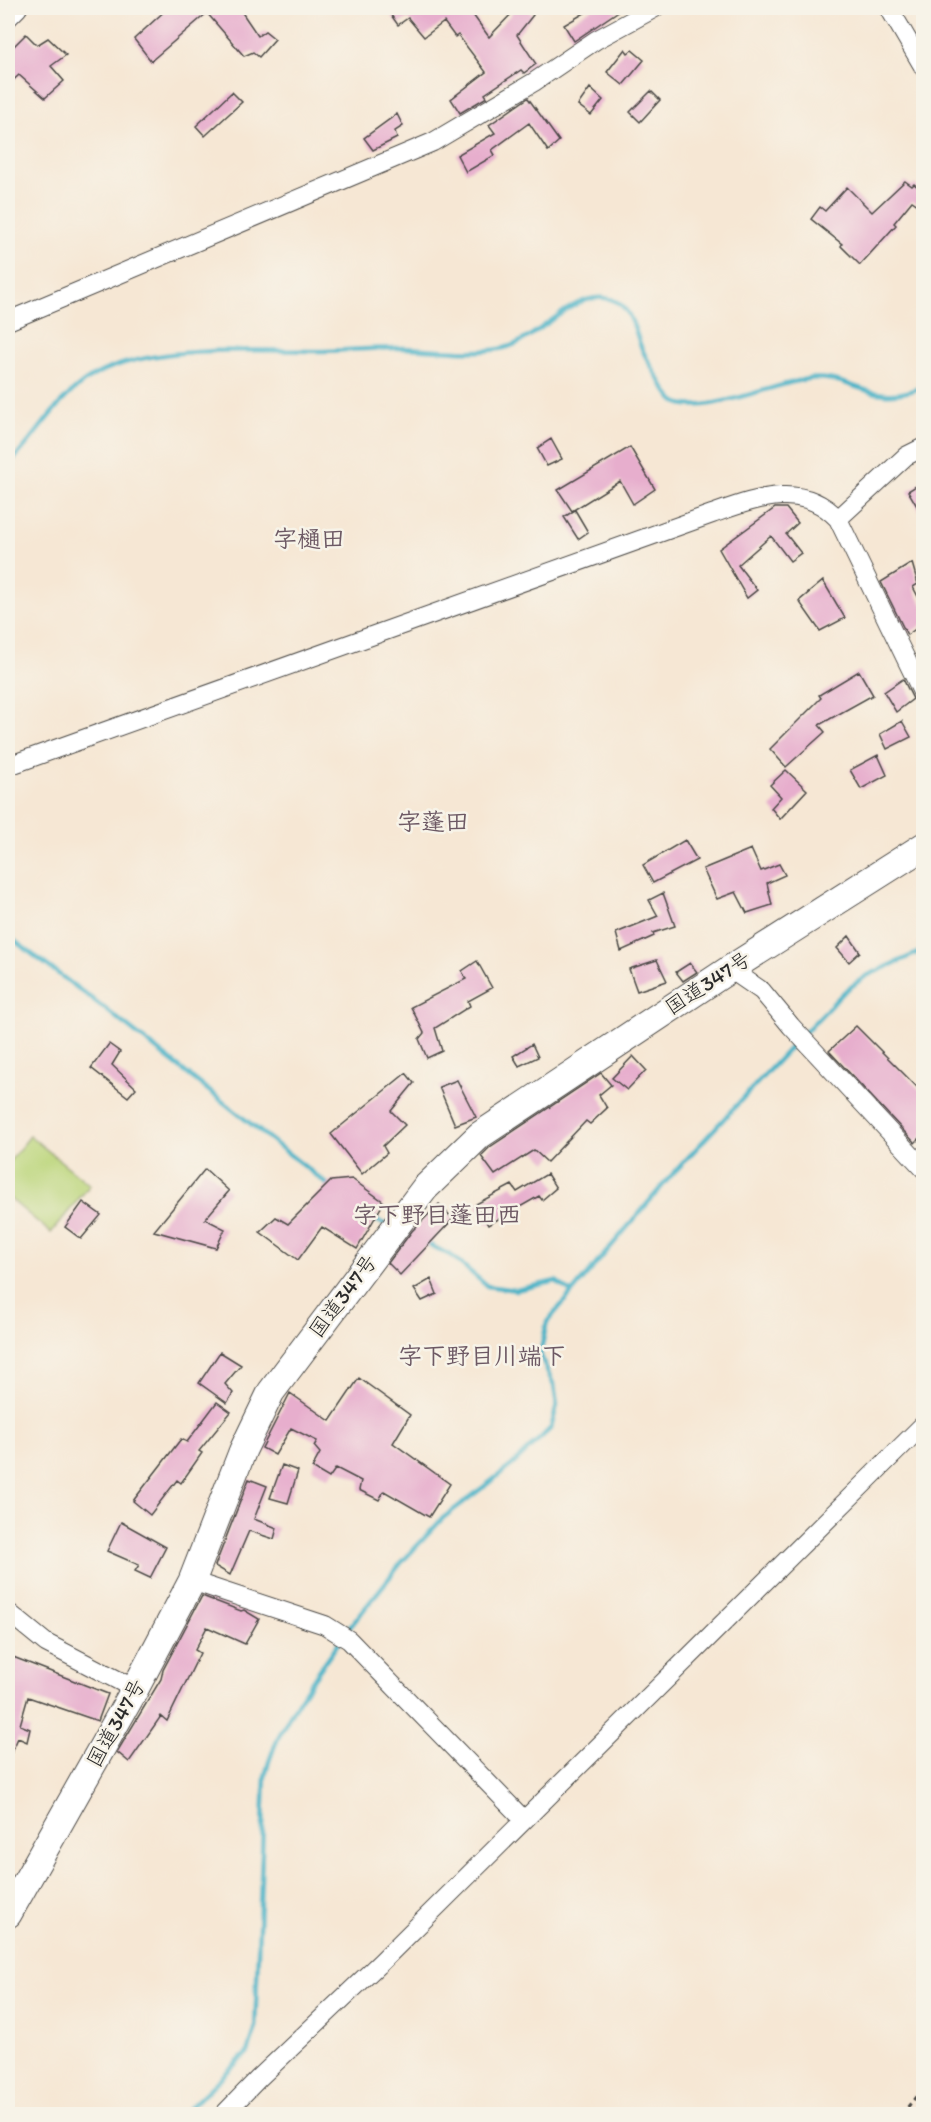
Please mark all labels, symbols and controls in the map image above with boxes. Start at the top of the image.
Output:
district label: 字樋田 [273,524,345,553]
district label: 字蓬田 [397,807,469,836]
street label: 国道347号 [660,946,755,1020]
district label: 字下野目蓬田西 [353,1200,521,1229]
street label: 国道347号 [303,1249,382,1342]
district label: 字下野目川端下 [398,1341,566,1370]
street label: 国道347号 [81,1674,150,1771]

